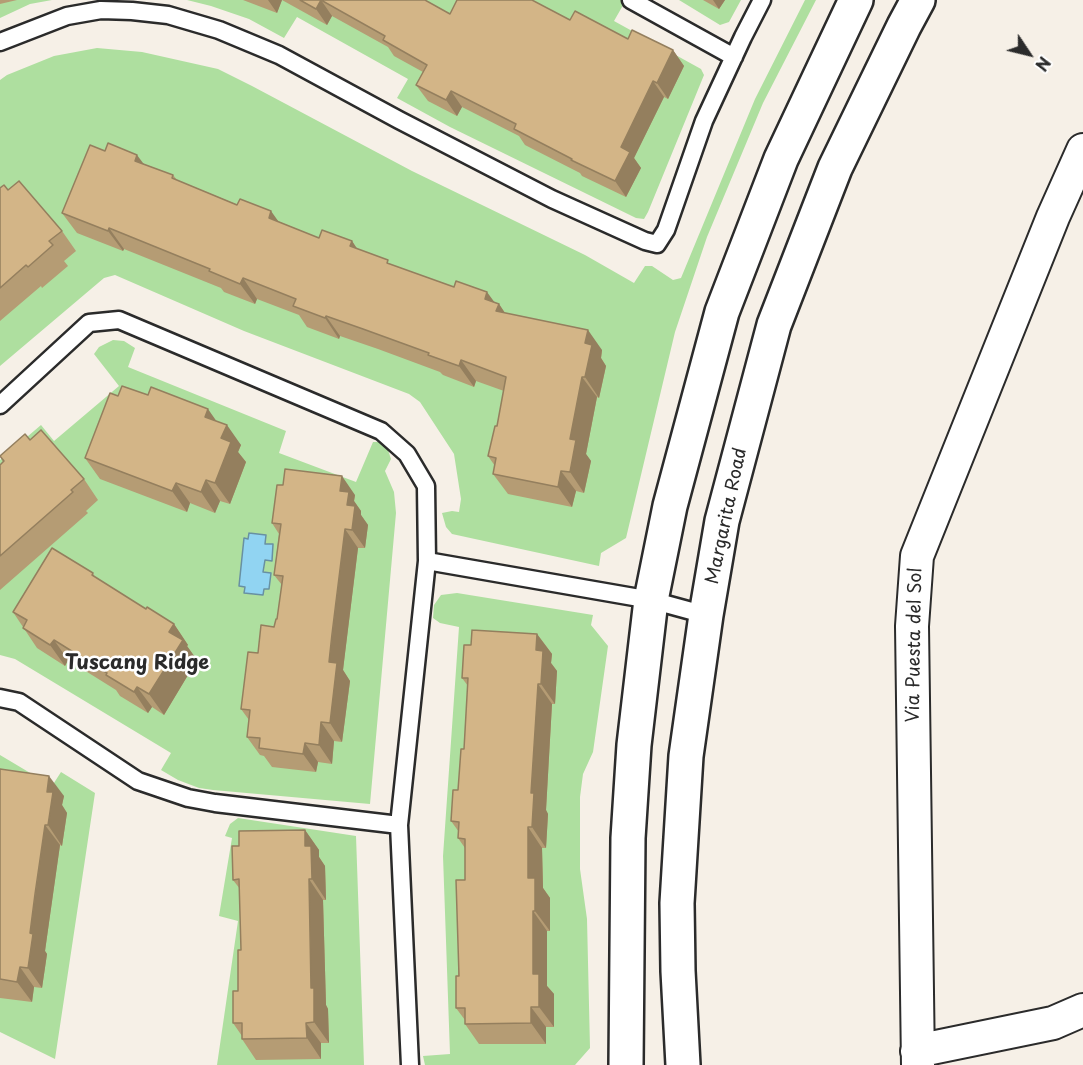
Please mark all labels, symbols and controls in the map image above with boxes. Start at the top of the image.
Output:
north arrow [999,24,1059,84]
text: N [1030,52,1057,76]
street label: Margarita Road [702,446,752,586]
street label: Via Puesta del Sol [903,567,927,723]
district label: Tuscany Ridge [65,651,209,675]

